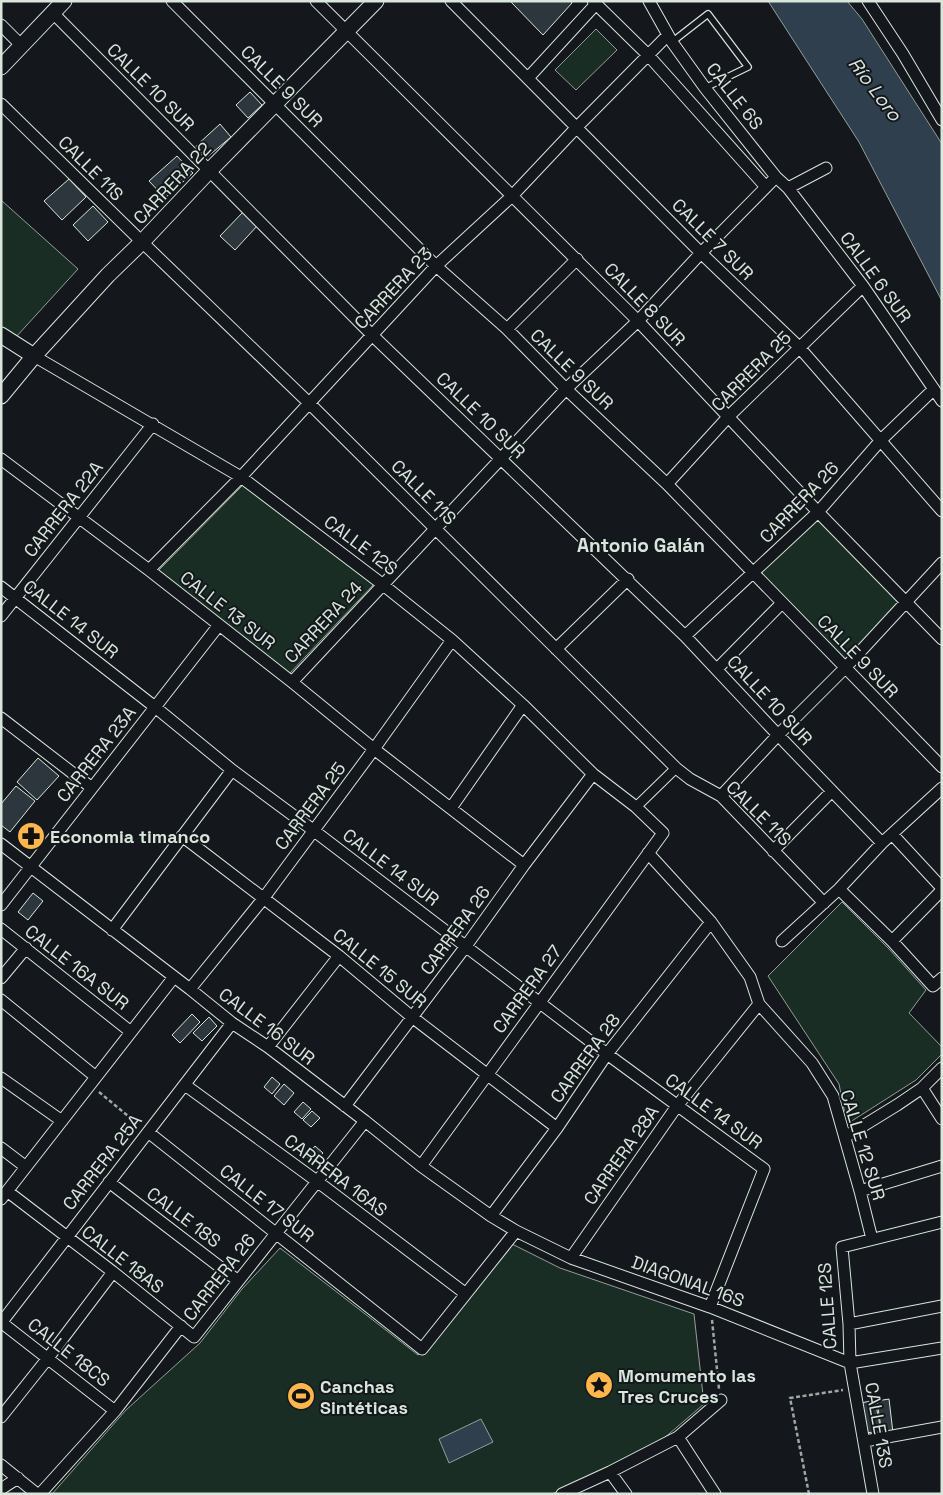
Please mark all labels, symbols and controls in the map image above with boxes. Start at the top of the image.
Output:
street label: CALLE 10 SUR [102,38,200,136]
street label: CALLE 9 SUR [236,40,328,132]
water label: Río Loro [843,52,908,127]
street label: CALLE 6S [702,58,768,134]
street label: CALLE 11S [53,130,129,206]
street label: CARRERA 22 [128,137,216,229]
street label: CALLE 7 SUR [667,193,759,285]
street label: CALLE 6 SUR [835,227,917,327]
street label: CARRERA 23 [349,242,437,334]
street label: CALLE 8 SUR [599,257,691,351]
street label: CALLE 9 SUR [525,323,619,415]
street label: CARRERA 25 [706,326,796,416]
street label: CALLE 10 SUR [432,367,530,463]
street label: CALLE 11S [386,454,462,530]
street label: CARRERA 22A [18,456,108,562]
street label: CARRERA 26 [754,456,844,548]
street label: CALLE 12S [319,510,403,580]
district label: Antonio Galán [577,533,705,558]
street label: CALLE 13 SUR [176,566,280,654]
street label: CALLE 14 SUR [19,575,123,663]
street label: CARRERA 24 [279,576,367,668]
street label: CALLE 9 SUR [812,609,904,703]
street label: CALLE 10 SUR [722,650,818,750]
street label: CARRERA 23A [51,701,141,807]
street label: CARRERA 25 [269,757,351,855]
street label: CALLE 11S [721,775,797,851]
pharmacy icon: Economia timanco [16,821,46,851]
street label: CALLE 14 SUR [338,823,444,911]
place label: Economia timanco [50,825,210,848]
street label: CARRERA 26 [415,881,495,979]
street label: CALLE 16A SUR [20,919,134,1015]
street label: CALLE 15 SUR [328,923,432,1013]
street label: CARRERA 27 [487,940,567,1038]
street label: CALLE 16 SUR [214,982,320,1070]
street label: CARRERA 28 [545,1009,625,1107]
street label: CALLE 14 SUR [661,1068,767,1154]
street label: CALLE 12 SUR [835,1087,891,1203]
street label: CARRERA 28A [578,1101,664,1209]
street label: CARRERA 25A [57,1109,147,1215]
street label: CARRERA 16AS [280,1129,392,1221]
street label: CALLE 17 SUR [215,1159,319,1247]
street label: CALLE 18S [142,1182,226,1252]
street label: CALLE 18AS [77,1220,169,1298]
street label: CARRERA 26 [178,1229,260,1325]
street label: DIAGONAL 16S [628,1250,748,1312]
street label: CALLE 12S [813,1262,841,1350]
street label: CALLE 18CS [23,1313,115,1391]
place label: Momumento las Tres Cruces [618,1364,756,1408]
place icon: Momumento las Tres Cruces [584,1370,614,1400]
place label: Canchas Sintéticas [320,1375,408,1419]
street label: CALLE 13S [860,1380,898,1470]
sports icon: Canchas Sintéticas [286,1381,316,1411]

